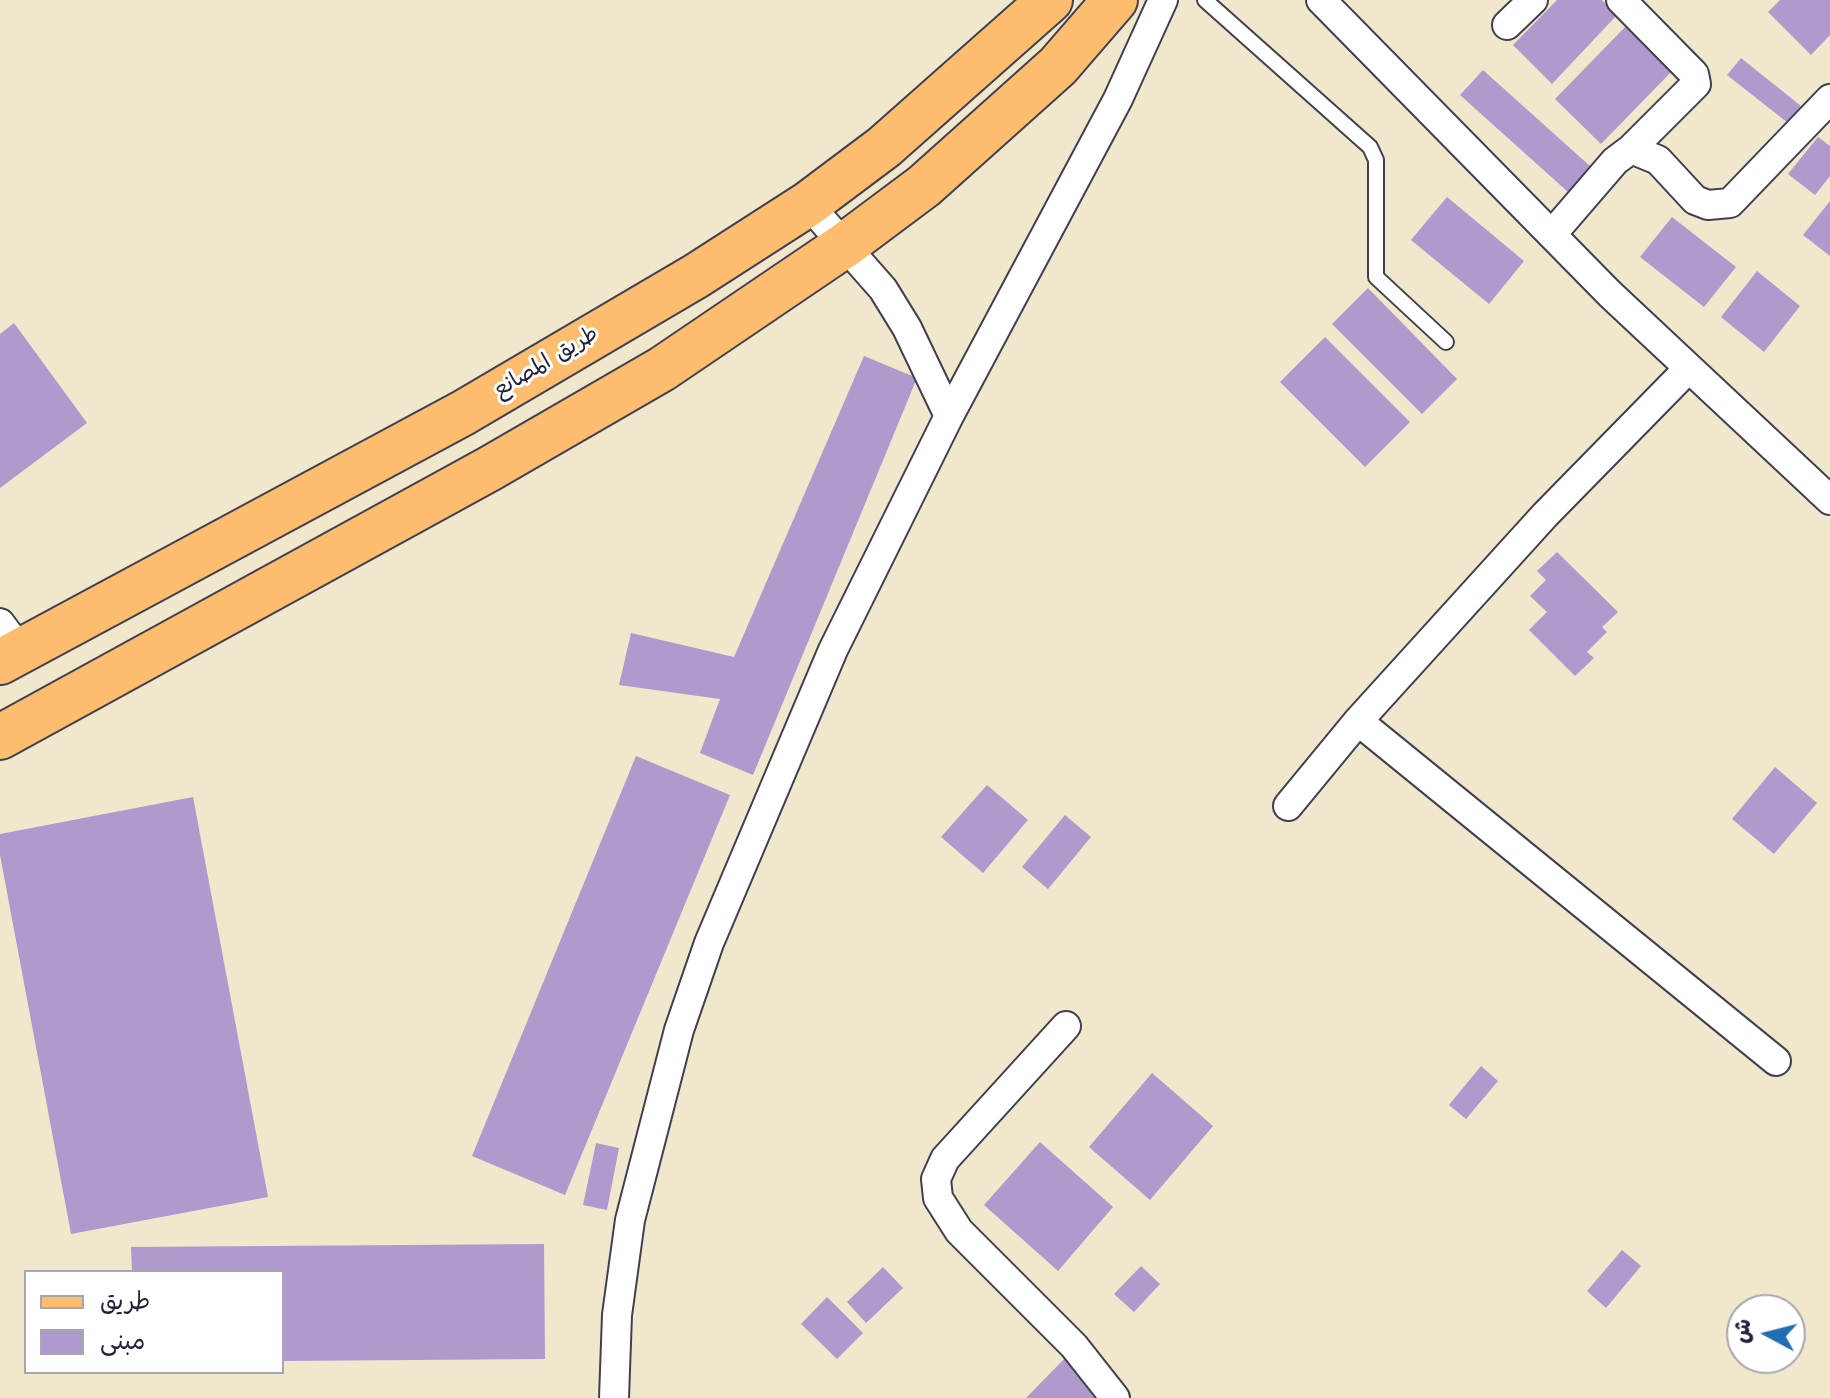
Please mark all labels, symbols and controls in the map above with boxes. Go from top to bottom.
street label: طريق المصانع [490,322,604,406]
legend [24,1270,284,1374]
text: طريق [100,1283,150,1322]
north arrow [1726,1294,1806,1374]
text: ش [1725,1317,1763,1345]
text: مبنى [100,1323,145,1362]

